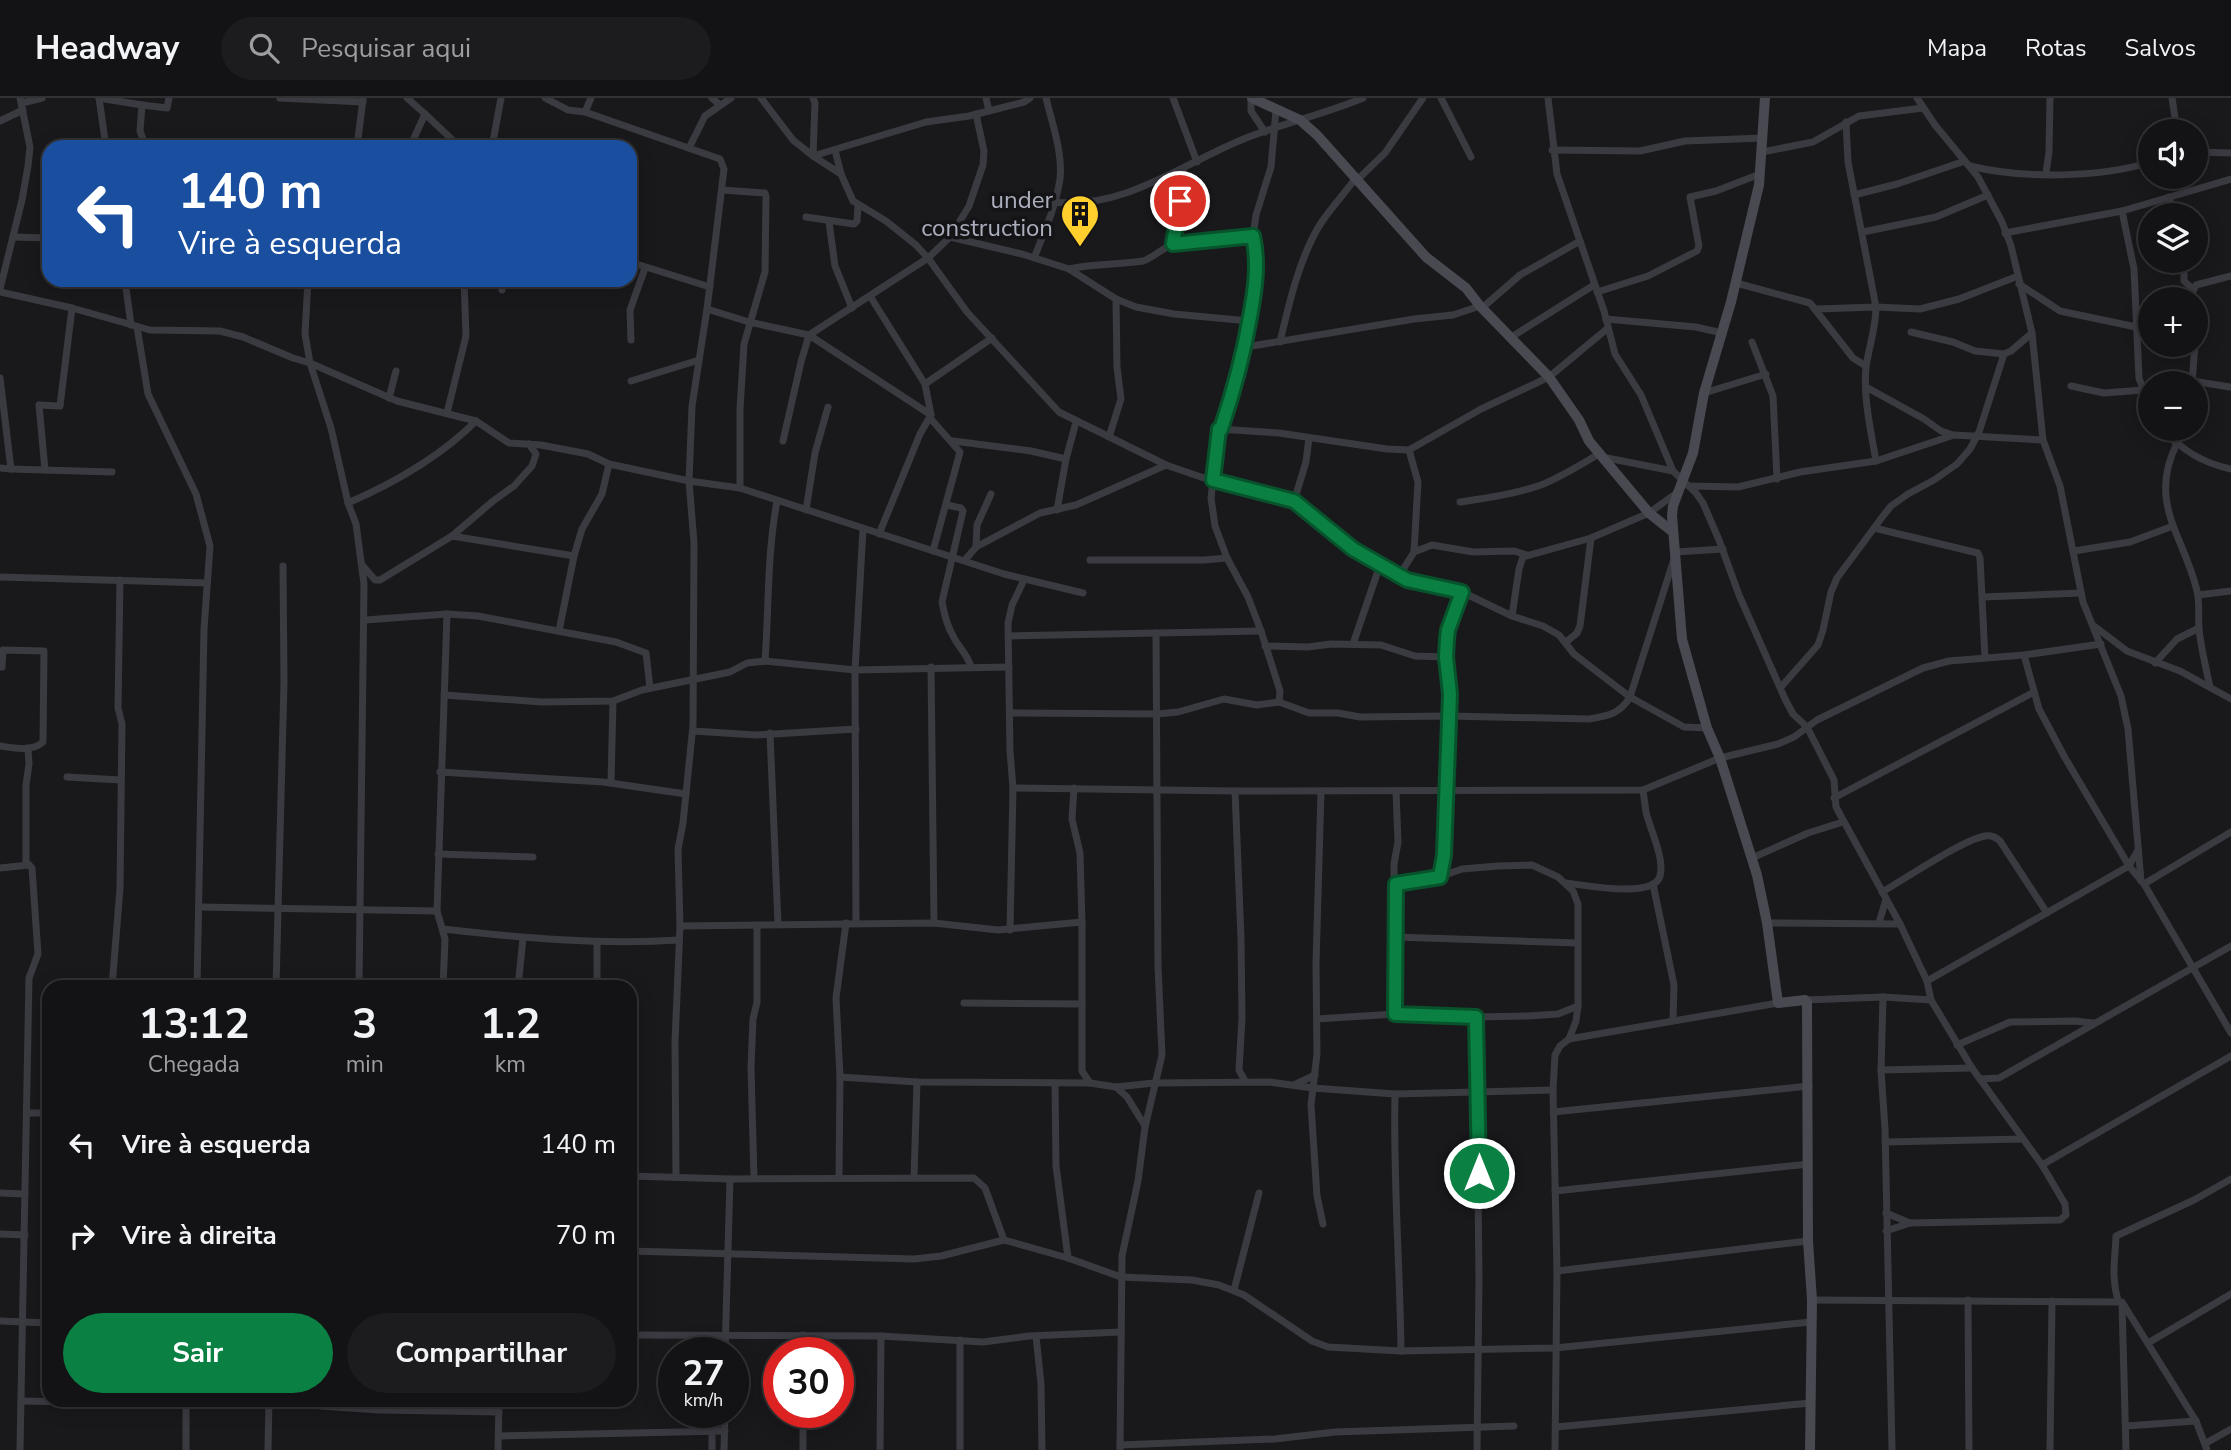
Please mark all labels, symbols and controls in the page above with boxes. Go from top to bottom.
search box [221,17,711,80]
text: Headway [35,26,179,71]
icon: search [245,29,283,67]
text: Pesquisar aqui [301,31,471,66]
text: Mapa [1927,32,1987,64]
text: Rotas [2025,32,2087,64]
text: Salvos [2125,32,2196,64]
map controls [2138,119,2208,441]
button: sound [2138,119,2208,189]
text: 140 m [178,158,322,225]
icon: left [63,168,154,259]
pin [1150,171,1210,231]
icon: arrive [1161,182,1199,220]
place label: under construction [921,184,1053,244]
building icon: under construction [1059,193,1101,248]
button: layers [2138,203,2208,273]
text: Vire à esquerda [178,222,402,265]
button: + [2138,287,2208,357]
button: − [2138,371,2208,441]
text: 13:12 [138,996,249,1053]
text: 3 [352,996,377,1053]
text: 1.2 [480,996,541,1053]
text: Chegada [148,1049,240,1080]
text: min [346,1049,384,1080]
text: km [495,1049,526,1080]
icon: left [63,1126,101,1164]
text: Vire à esquerda [122,1127,311,1162]
text: 140 m [540,1127,616,1162]
position arrow [1442,1136,1516,1210]
icon: right [63,1217,101,1255]
text: Vire à direita [122,1218,277,1253]
text: 70 m [556,1218,616,1253]
button: Sair [63,1313,333,1393]
button: Compartilhar [347,1313,616,1393]
speed limit sign: 30 [763,1337,854,1428]
text: 27 [682,1350,725,1397]
text: km/h [684,1388,723,1412]

